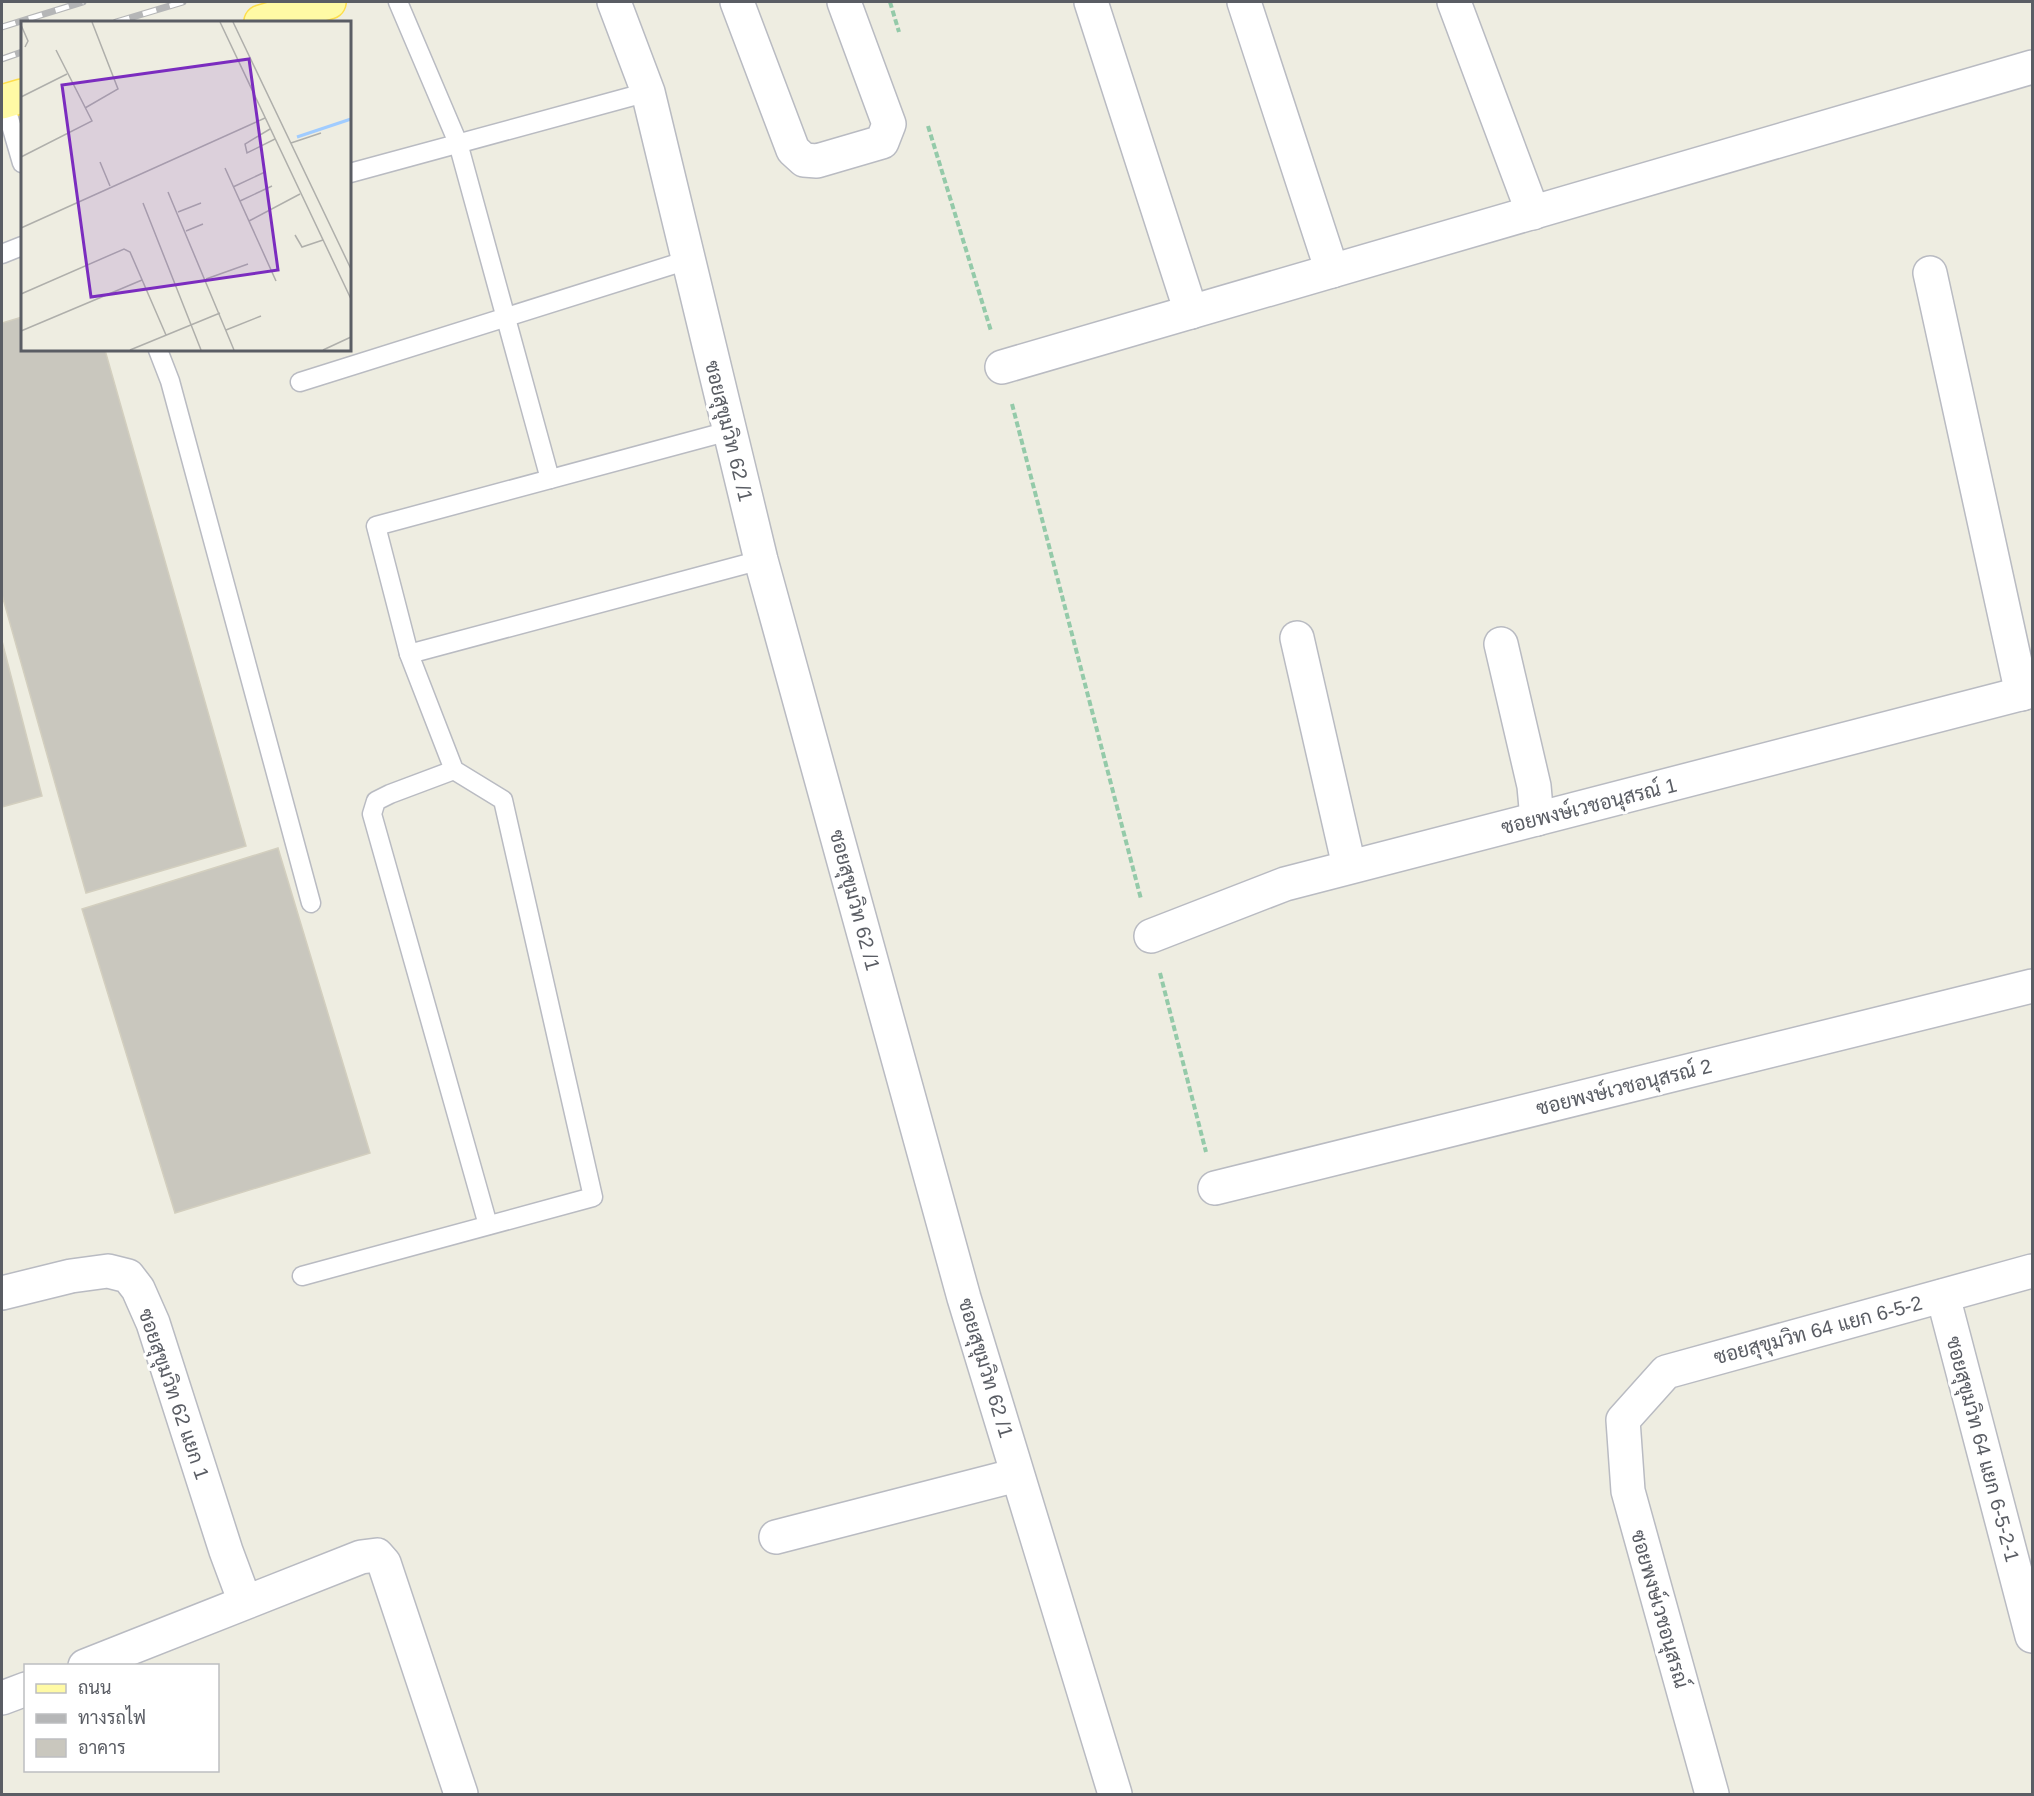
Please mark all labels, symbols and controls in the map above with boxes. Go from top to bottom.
inset map [21,21,351,351]
street label: ซอยสุขุมวิท 62 /1 [698,358,758,505]
street label: ซอยพงษ์เวชอนุสรณ์ 1 [1498,771,1680,841]
street label: ซอยสุขุมวิท 62 /1 [823,827,885,974]
street label: ซอยพงษ์เวชอนุสรณ์ 2 [1533,1052,1715,1122]
street label: ซอยสุขุมวิท 64 แยก 6-5-2 [1711,1291,1925,1371]
street label: ซอยสุขุมวิท 62 /1 [951,1295,1019,1441]
street label: ซอยสุขุมวิท 62 แยก 1 [132,1305,215,1483]
street label: ซอยสุขุมวิท 64 แยก 6-5-2-1 [1939,1334,2025,1565]
street label: ซอยพงษ์เวชอนุสรณ์ [1624,1527,1696,1691]
legend [24,1664,219,1772]
text: ถนน [78,1678,111,1698]
text: ทางรถไฟ [78,1705,146,1728]
text: อาคาร [78,1738,126,1758]

